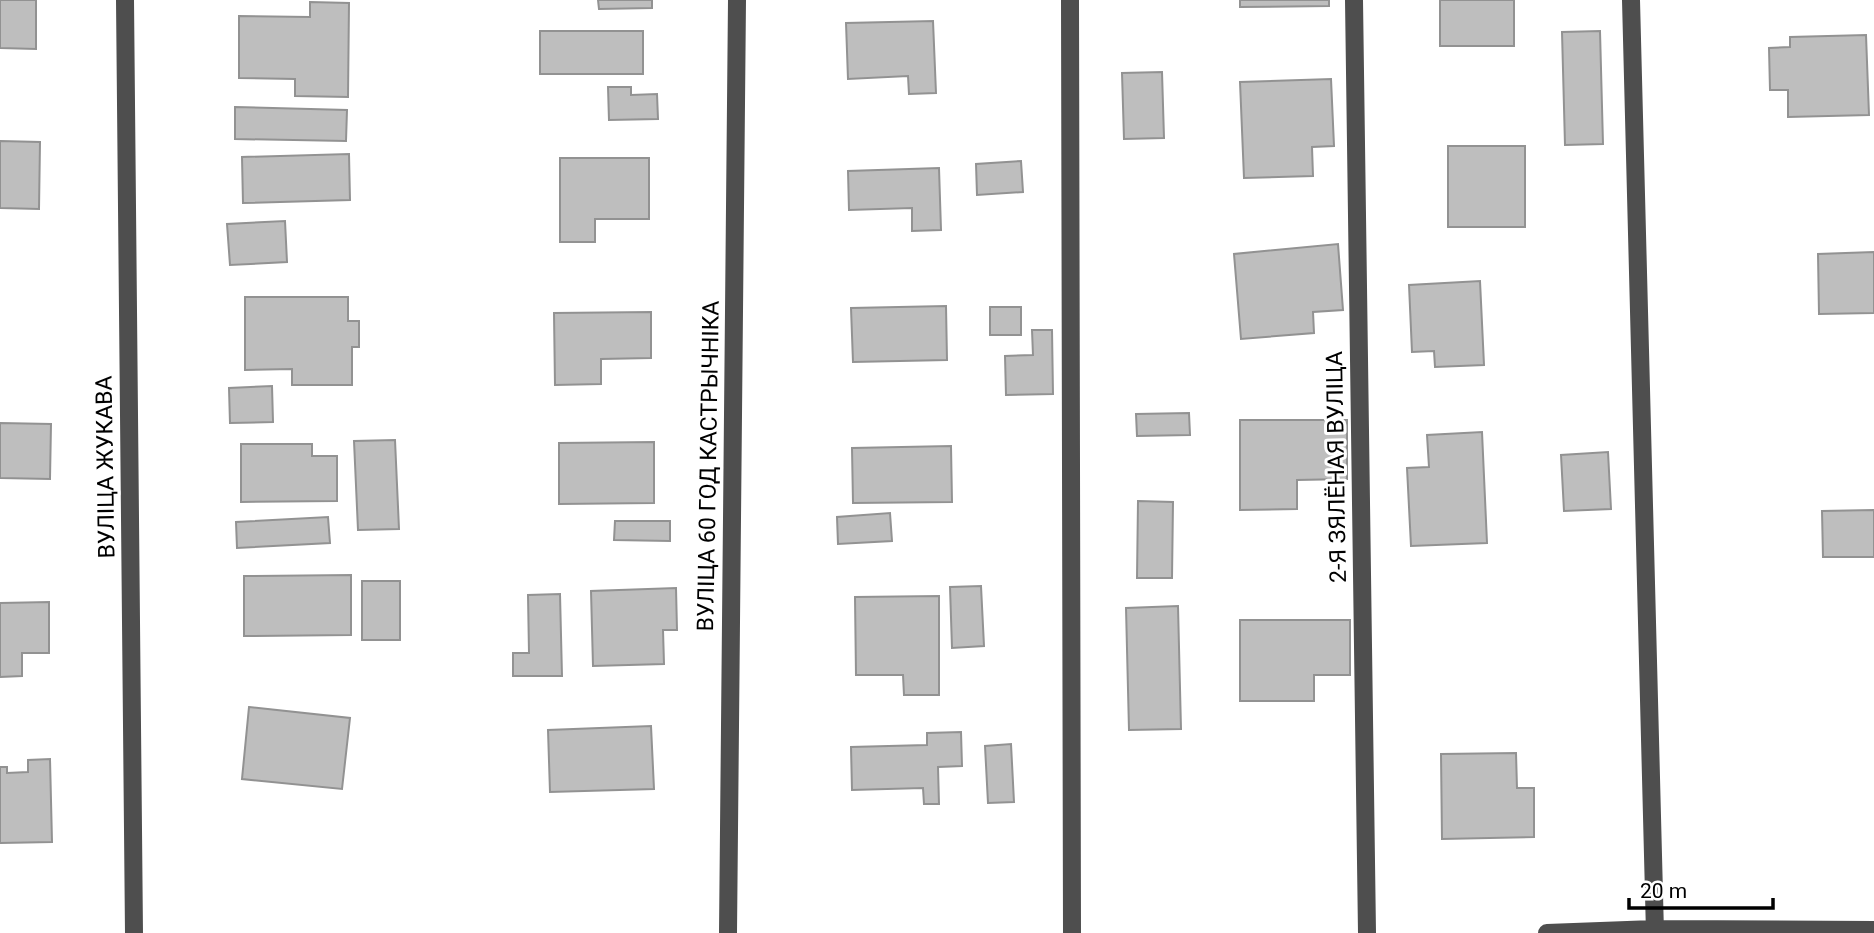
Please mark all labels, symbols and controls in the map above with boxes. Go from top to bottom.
street label: ВУЛІЦА 60 ГОД КАСТРЫЧНІКА [692,300,725,632]
street label: 2-Я ЗЯЛЁНАЯ ВУЛІЦА [1321,351,1352,583]
street label: ВУЛІЦА ЖУКАВА [90,375,121,559]
scale bar [1629,866,1772,910]
text: 20 m [1640,879,1687,903]

